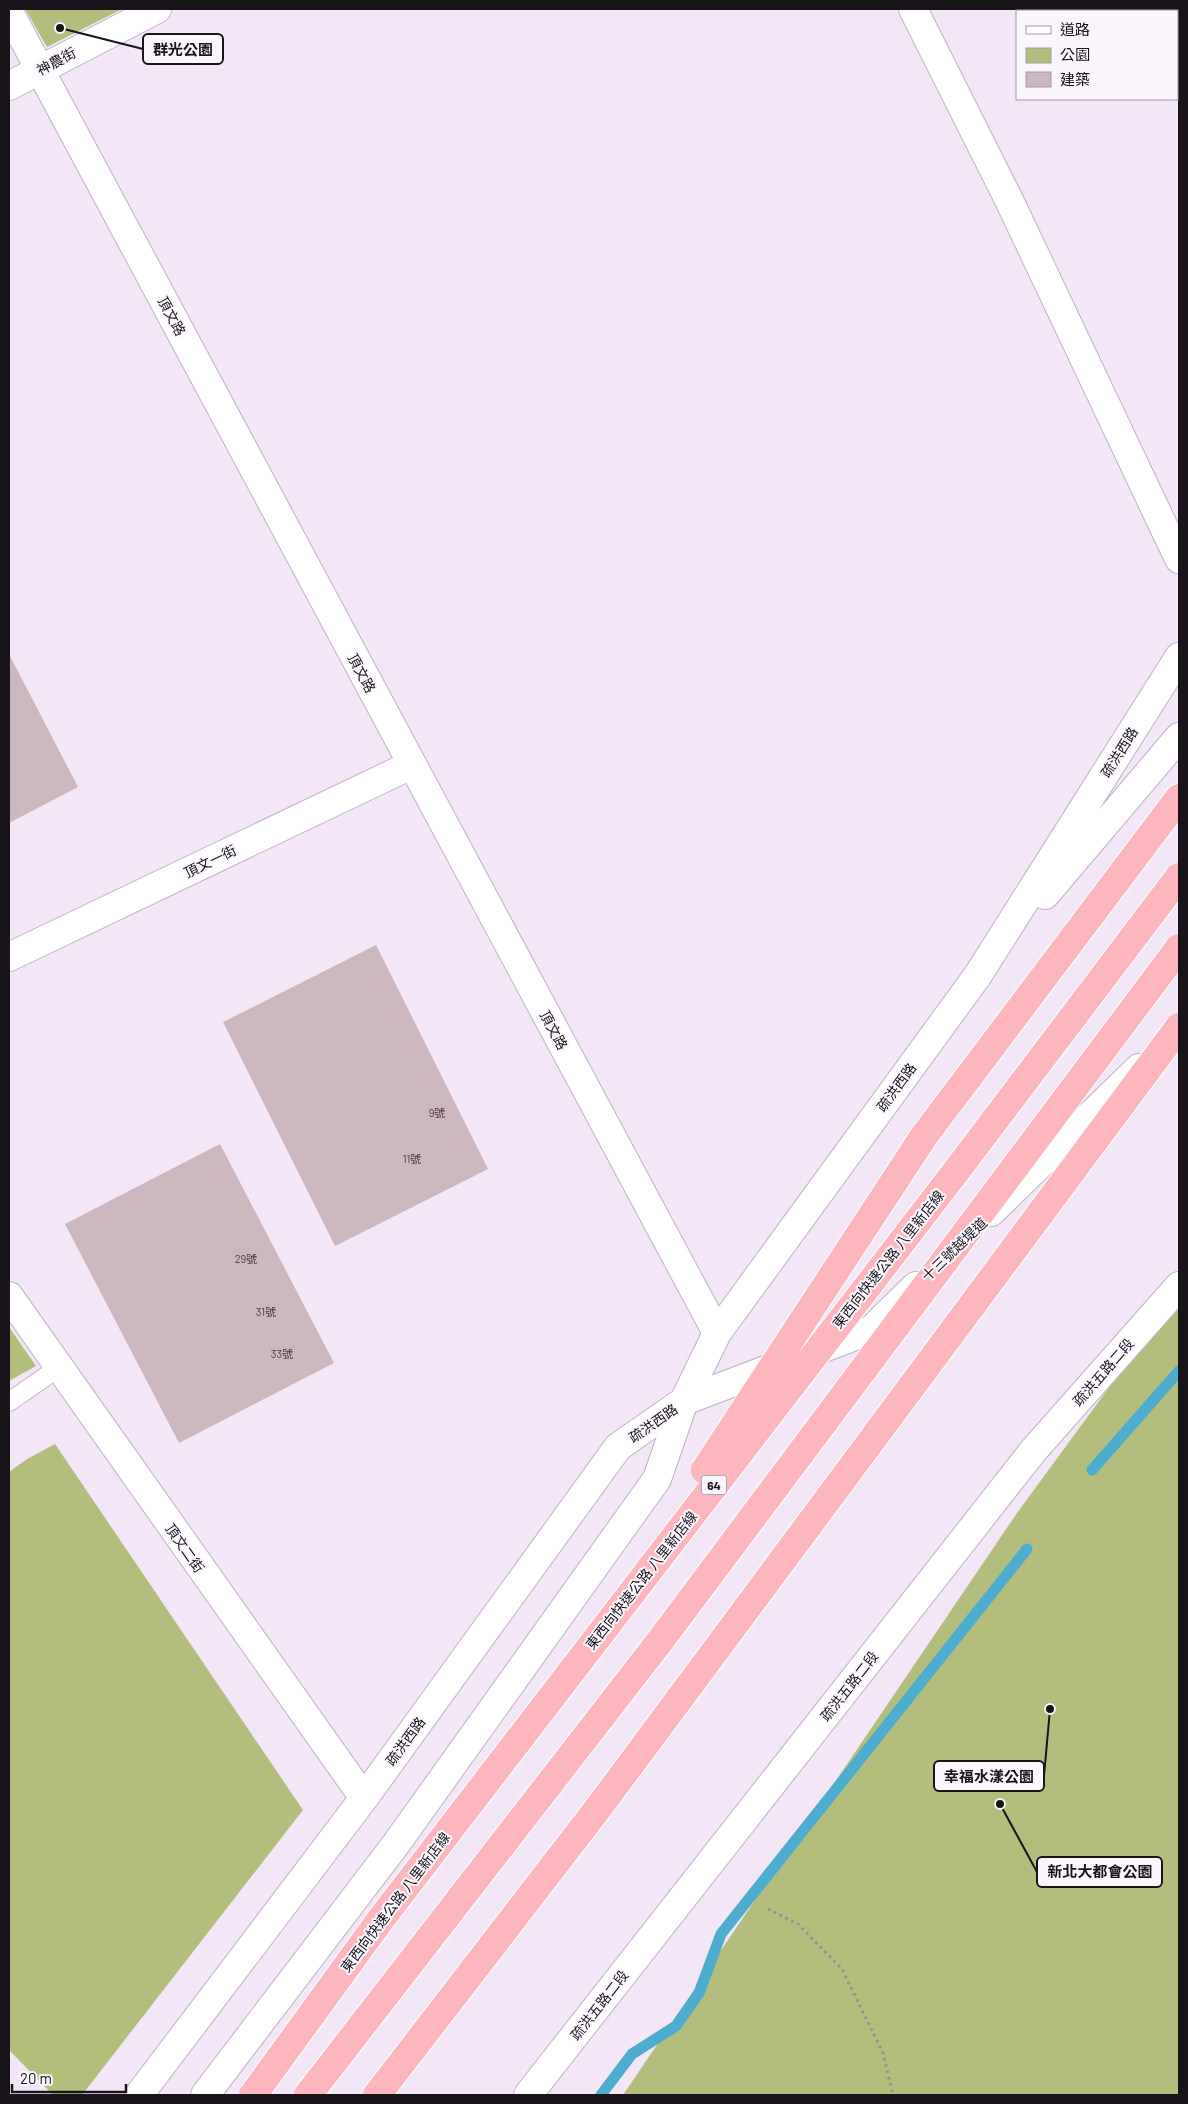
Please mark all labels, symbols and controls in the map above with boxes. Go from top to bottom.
legend [1016,10,1178,100]
text: 道路 [1060,20,1090,38]
callout: 群光公園 [143,34,223,64]
text: 群光公園 [153,40,213,58]
street label: 神農街 [33,44,79,78]
text: 公園 [1060,45,1090,63]
text: 建築 [1060,70,1090,88]
street label: 頂文路 [155,293,189,339]
street label: 頂文路 [345,650,379,696]
street label: 疏洪西路 [1097,724,1141,780]
street label: 頂文一街 [181,841,239,881]
street label: 頂文路 [537,1007,571,1053]
street label: 疏洪西路 [873,1059,919,1115]
house number: 9號 [429,1106,445,1119]
house number: 11號 [403,1152,421,1165]
street label: 東西向快速公路 八里新店線 [829,1186,947,1332]
street label: 十三號越堤道 [918,1214,990,1284]
house number: 29號 [235,1252,257,1265]
house number: 31號 [256,1305,276,1318]
street label: 疏洪五路二段 [1069,1335,1137,1409]
house number: 33號 [271,1347,293,1360]
street label: 疏洪西路 [625,1400,681,1446]
road number: 64 [702,1476,726,1494]
street label: 東西向快速公路 八里新店線 [582,1507,700,1653]
street label: 頂文二街 [162,1520,208,1576]
street label: 疏洪五路二段 [816,1648,882,1724]
street label: 疏洪西路 [382,1713,428,1769]
callout: 幸福水漾公園 [934,1761,1044,1791]
text: 幸福水漾公園 [944,1767,1034,1785]
street label: 東西向快速公路 八里新店線 [337,1829,453,1975]
callout: 新北大都會公園 [1037,1857,1162,1887]
text: 新北大都會公園 [1047,1862,1153,1880]
street label: 疏洪五路二段 [566,1967,632,2043]
scale bar [12,2062,126,2094]
text: 20 m [20,2069,52,2087]

